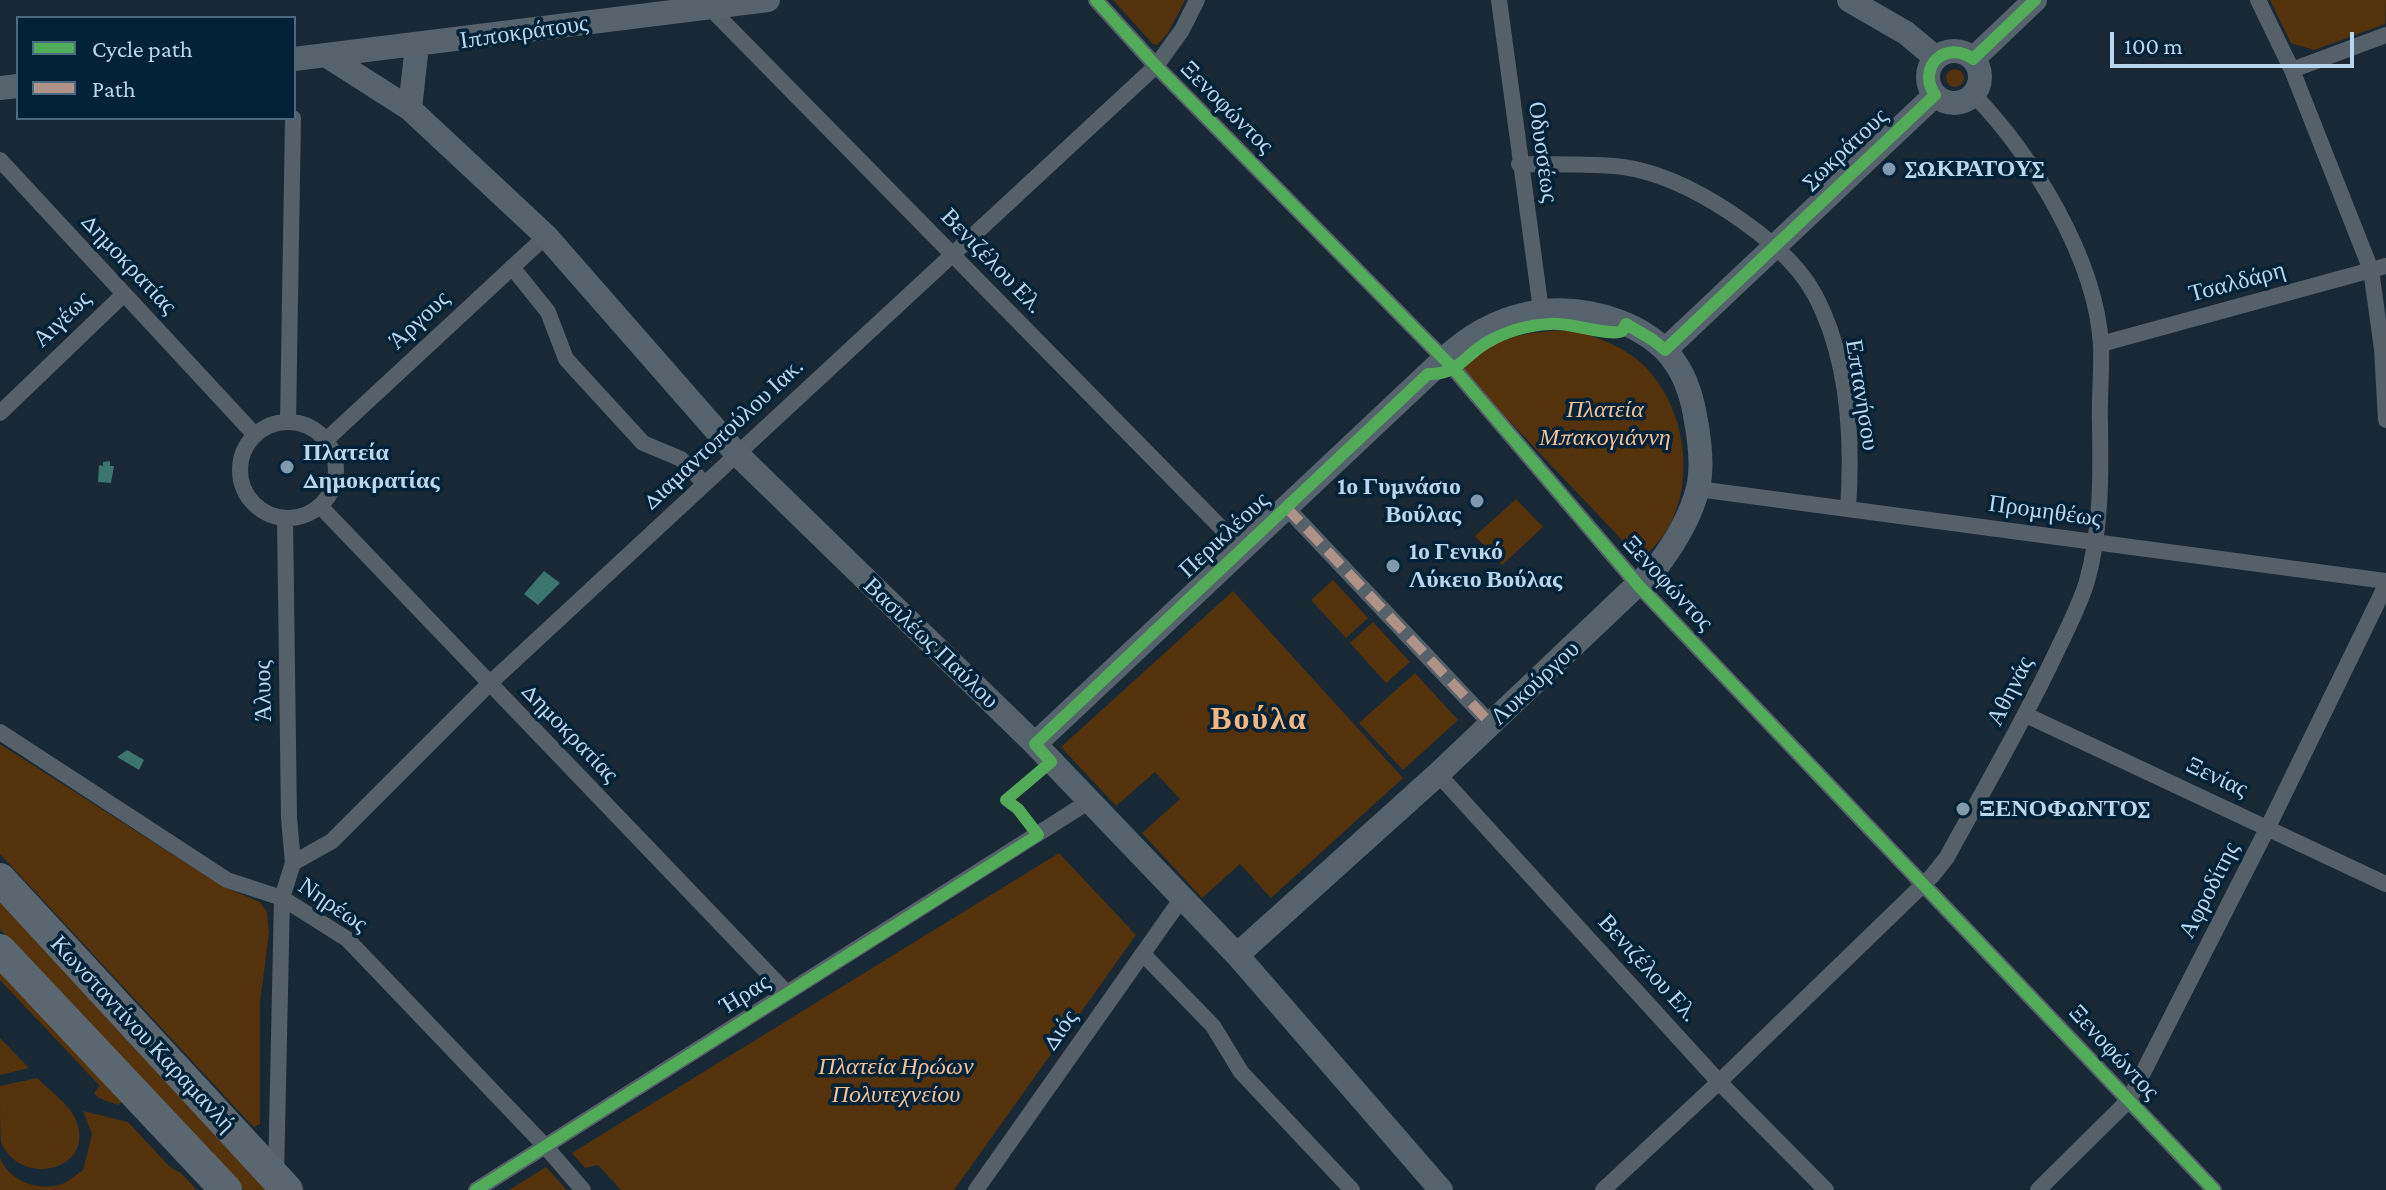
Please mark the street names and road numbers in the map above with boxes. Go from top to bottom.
street label: Ιπποκράτους [458,9,590,55]
street label: Ξενοφώντος [1174,54,1280,160]
street label: Οδυσσέως [1522,100,1564,204]
street label: Σωκράτους [1796,102,1894,196]
street label: Βενιζέλου Ελ. [935,202,1049,320]
street label: Δημοκρατίας [75,208,183,320]
street label: Τσαλδάρη [2186,255,2288,309]
street label: Αιγέως [27,284,97,354]
street label: Άργους [382,284,456,356]
street label: Επτανήσου [1839,337,1885,453]
street label: Διαμαντοπούλου Ιακ. [637,352,809,516]
street label: Περικλέους [1173,486,1275,584]
street label: Προμηθέως [1987,489,2103,533]
street label: Ξενοφώντος [1617,529,1719,637]
street label: Βασιλέως Παύλου [857,571,1005,715]
street label: Λυκούργου [1485,635,1585,731]
street label: Αθηνάς [1980,651,2040,731]
street label: Άλυος [248,660,278,722]
street label: Δημοκρατίας [515,677,625,789]
street label: Ξενίας [2182,750,2252,804]
street label: Αφροδίτης [2172,837,2246,943]
street label: Νηρέως [293,871,373,939]
street label: Βενιζέλου Ελ. [1592,908,1704,1028]
street label: Κωνσταντίνου Καραμανλή [44,930,242,1138]
street label: Ήρας [715,968,775,1020]
street label: Ξενοφώντος [2063,998,2165,1106]
street label: Διός [1036,1004,1084,1056]

